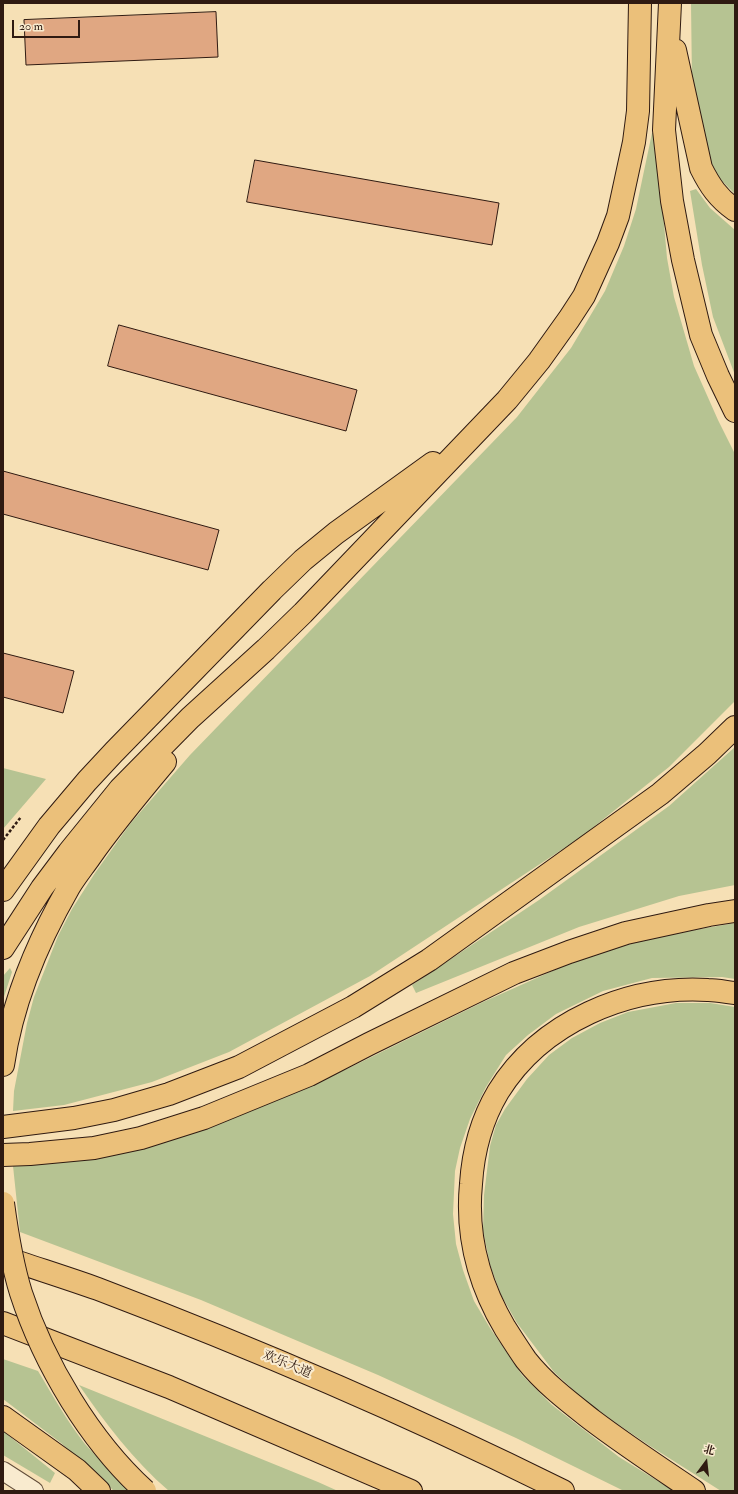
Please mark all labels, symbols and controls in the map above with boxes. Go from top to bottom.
scale bar [14,12,82,38]
text: 20 m [19,19,43,34]
street label: 欢乐大道 [260,1348,314,1382]
north arrow [686,1442,726,1482]
text: 北 [702,1442,716,1458]

